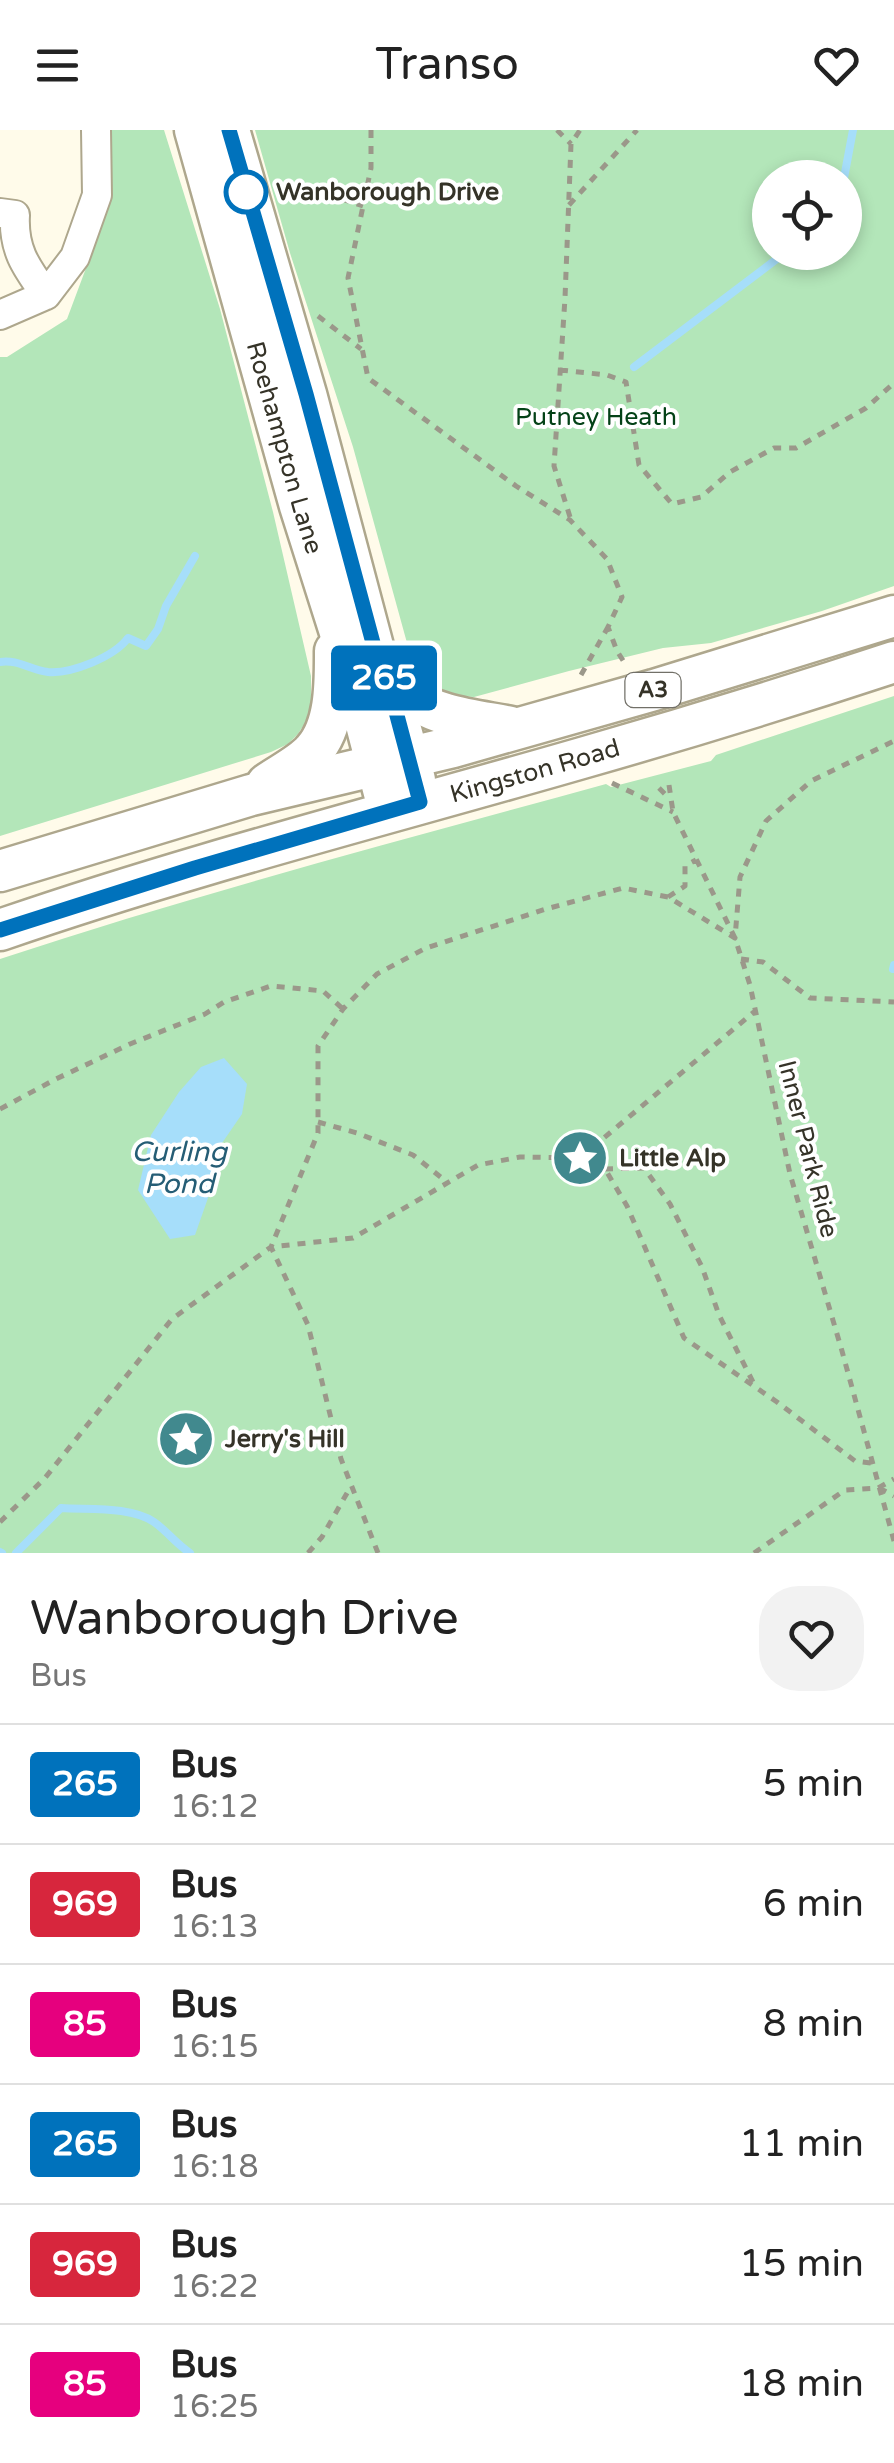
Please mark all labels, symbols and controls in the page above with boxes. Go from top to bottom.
icon: menu [30,38,85,93]
text: Transo [375,38,519,92]
icon: heart [809,38,864,93]
map controls [752,160,862,270]
button: locate [752,160,862,270]
marker: Wanborough Drive [225,171,267,213]
place label: Wanborough Drive [276,177,499,207]
street label: Roehampton Lane [240,338,329,558]
park label: Putney Heath [515,402,677,432]
line badge: 265 [326,646,442,710]
text: 265 [351,657,417,699]
road number: A3 [626,673,680,707]
street label: Kingston Road [447,733,623,810]
street label: Inner Park Ride [772,1057,844,1241]
place icon: Little Alp [550,1128,610,1188]
water label: Curling Pond [131,1135,228,1201]
place label: Little Alp [619,1143,726,1173]
place icon: Jerry's Hill [156,1409,216,1469]
place label: Jerry's Hill [224,1424,345,1454]
button: heart [759,1586,864,1691]
text: Wanborough Drive [30,1590,459,1648]
text: Bus [30,1657,87,1695]
text: Bus [170,1742,237,1788]
text: 5 min [763,1761,864,1807]
text: 265 [52,1763,118,1805]
text: 16:12 [170,1788,259,1826]
text: Bus [170,1862,237,1908]
text: 6 min [763,1881,864,1927]
text: 969 [52,1883,118,1925]
text: 16:13 [170,1908,259,1946]
text: Bus [170,1982,237,2028]
text: 8 min [763,2001,864,2047]
text: 85 [63,2003,107,2045]
text: 16:15 [170,2028,259,2066]
text: Bus [170,2102,237,2148]
text: 11 min [739,2121,864,2167]
text: 265 [52,2123,118,2165]
text: 16:18 [170,2148,259,2186]
text: Bus [170,2222,237,2268]
text: 15 min [739,2241,864,2287]
text: 969 [52,2243,118,2285]
text: 16:22 [170,2268,259,2306]
text: Bus [170,2342,237,2388]
text: 18 min [739,2361,864,2407]
text: 85 [63,2363,107,2405]
text: 16:25 [170,2388,259,2426]

